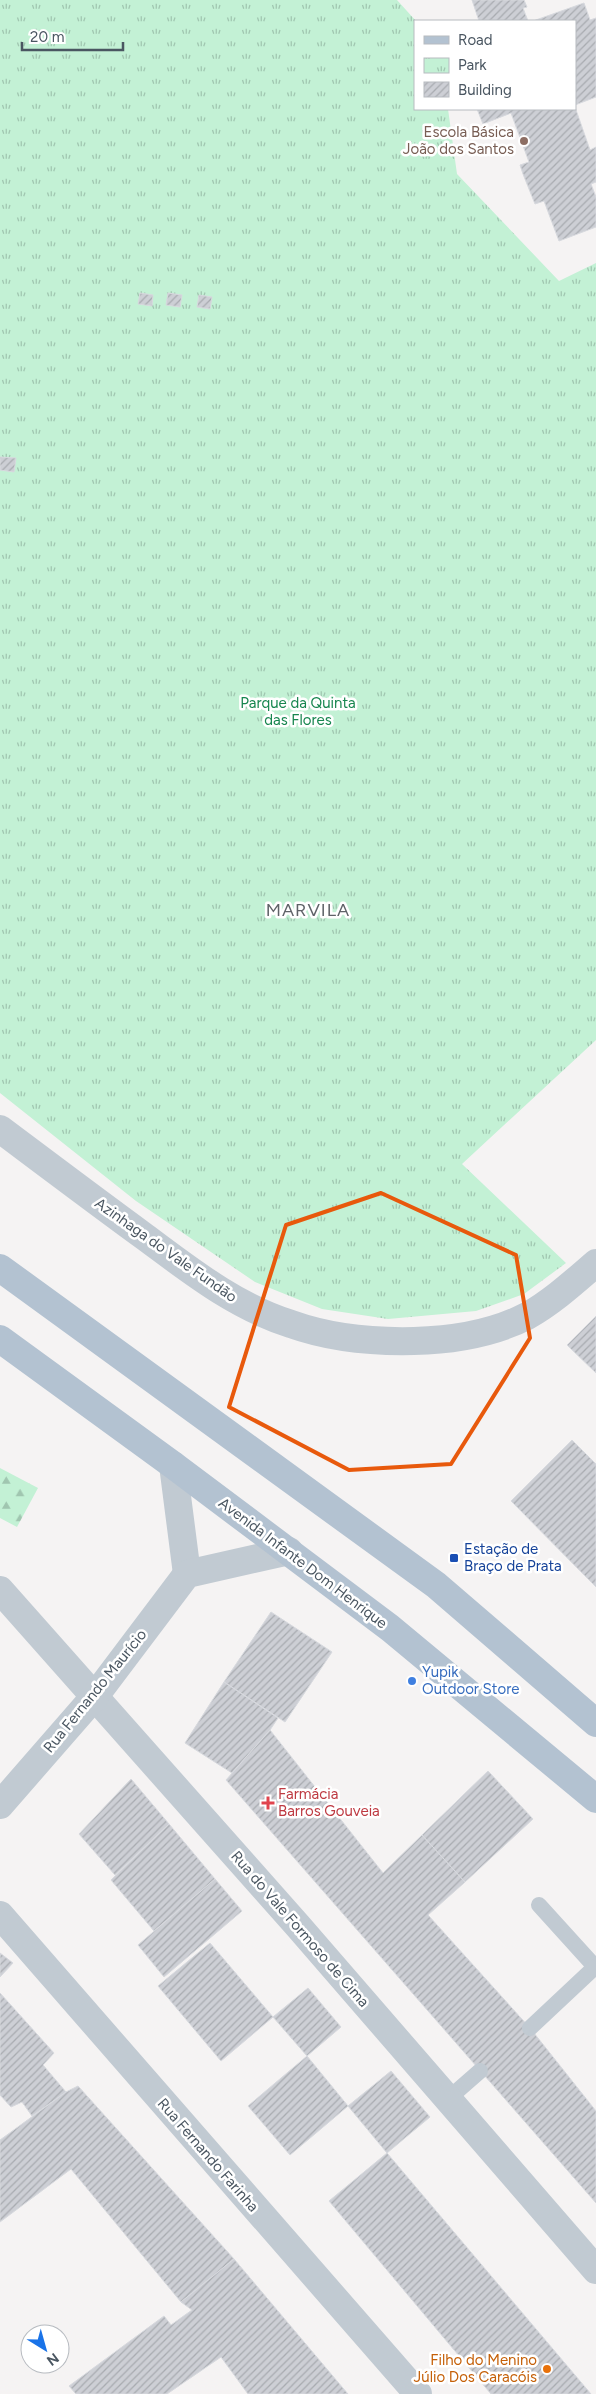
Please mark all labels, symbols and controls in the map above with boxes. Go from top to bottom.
scale bar [22,20,124,52]
legend [414,20,576,110]
text: 20 m [30,28,64,46]
text: Road [458,31,493,49]
text: Park [458,56,487,74]
text: Building [458,81,512,99]
place label: Escola Básica João dos Santos [403,123,514,158]
marker: Escola Básica João dos Santos [518,135,530,147]
park label: Parque da Quinta das Flores [240,694,356,729]
district label: MARVILA [266,899,350,921]
street label: Azinhaga do Vale Fundão [92,1194,241,1306]
street label: Avenida Infante Dom Henrique [215,1494,391,1632]
place label: Estação de Braço de Prata [464,1540,562,1575]
marker: Estação de Braço de Prata [448,1552,460,1564]
street label: Rua Fernando Maurício [40,1625,151,1756]
place label: Yupik Outdoor Store [422,1663,519,1698]
marker: Yupik Outdoor Store [406,1675,418,1687]
place label: Farmácia Barros Gouveia [278,1785,380,1820]
marker: Farmácia Barros Gouveia [262,1797,274,1809]
street label: Rua do Vale Formoso de Cima [227,1847,373,2011]
street label: Rua Fernando Farinha [154,2095,262,2215]
north arrow [20,2324,70,2374]
text: N [43,2349,62,2369]
place label: Filho do Menino Júlio Dos Caracóis [414,2351,537,2386]
marker: Filho do Menino Júlio Dos Caracóis [541,2363,553,2375]

